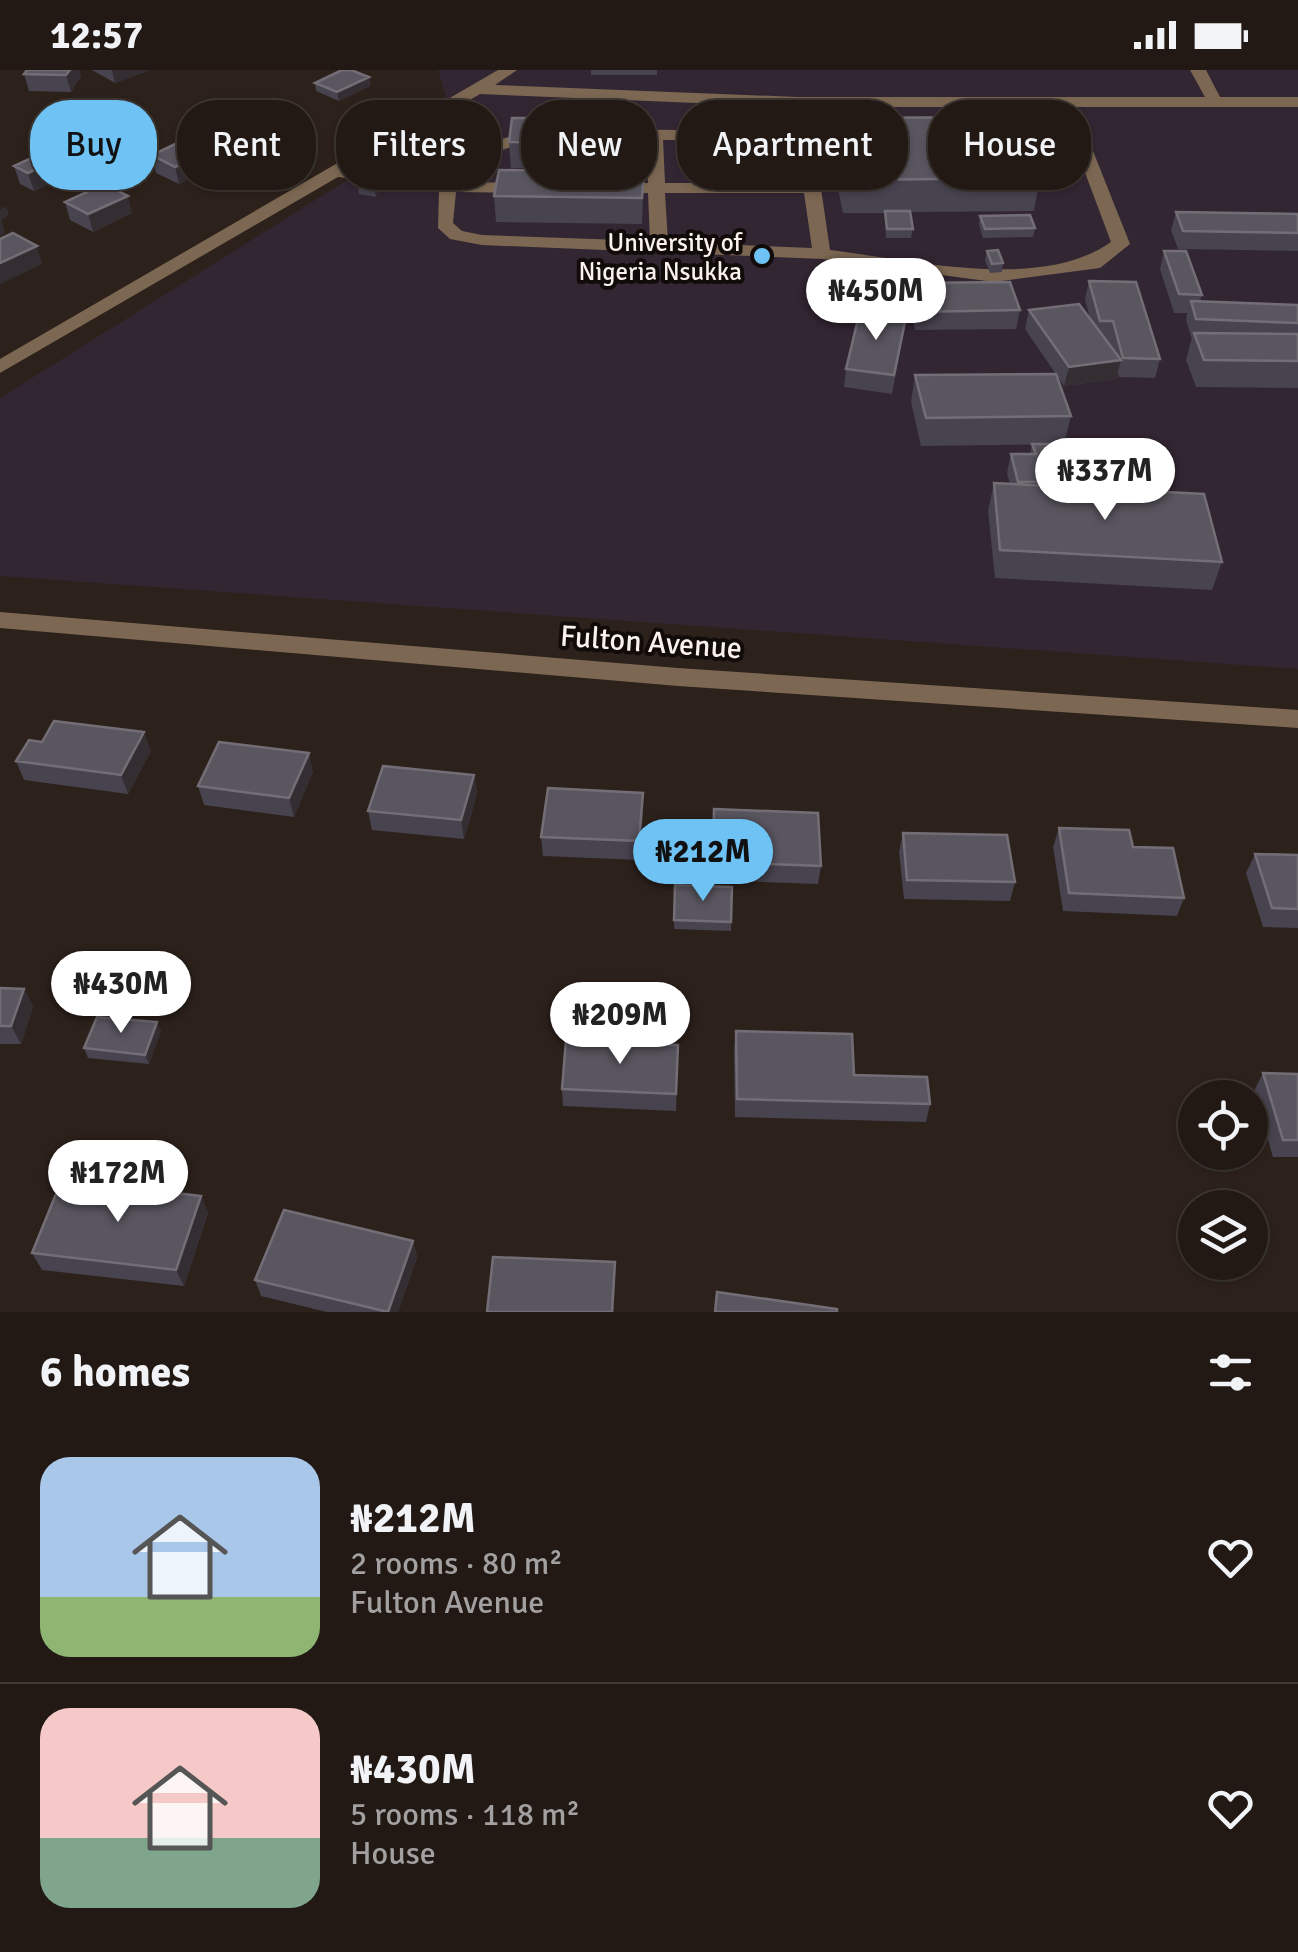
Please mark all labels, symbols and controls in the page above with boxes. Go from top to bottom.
text: 12:57 [50,12,143,59]
chip: Buy [30,100,157,190]
chip: Rent [177,100,316,190]
chip: Filters [336,100,501,190]
chip: New [521,100,657,190]
chip: Apartment [677,100,908,190]
chip: House [928,100,1091,190]
place label: University of Nigeria Nsukka [579,227,744,287]
marker: University of Nigeria Nsukka [751,245,773,267]
pin: ₦450M [806,258,946,343]
text: ₦450M [828,271,924,310]
pin: ₦337M [1035,438,1175,523]
text: ₦337M [1057,451,1153,490]
street label: Fulton Avenue [559,618,743,667]
pin: ₦212M [633,819,773,904]
text: ₦212M [655,832,751,871]
pin: ₦430M [51,951,191,1036]
text: ₦430M [73,964,169,1003]
pin: ₦209M [550,982,690,1067]
text: ₦209M [572,995,668,1034]
map controls [1178,1080,1268,1280]
button: locate [1178,1080,1268,1170]
pin: ₦172M [48,1140,188,1225]
text: ₦172M [70,1153,166,1192]
button: layers [1178,1190,1268,1280]
icon: filters [1203,1345,1258,1400]
text: 6 homes [40,1347,190,1398]
text: ₦212M [350,1493,476,1544]
icon: home [120,1497,240,1617]
icon: heart [1203,1530,1258,1585]
text: 2 rooms · 80 m² [350,1544,563,1583]
text: Fulton Avenue [350,1583,544,1622]
text: ₦430M [350,1744,476,1795]
icon: home [120,1748,240,1868]
icon: heart [1203,1781,1258,1836]
text: 5 rooms · 118 m² [350,1795,580,1834]
text: House [350,1834,436,1873]

